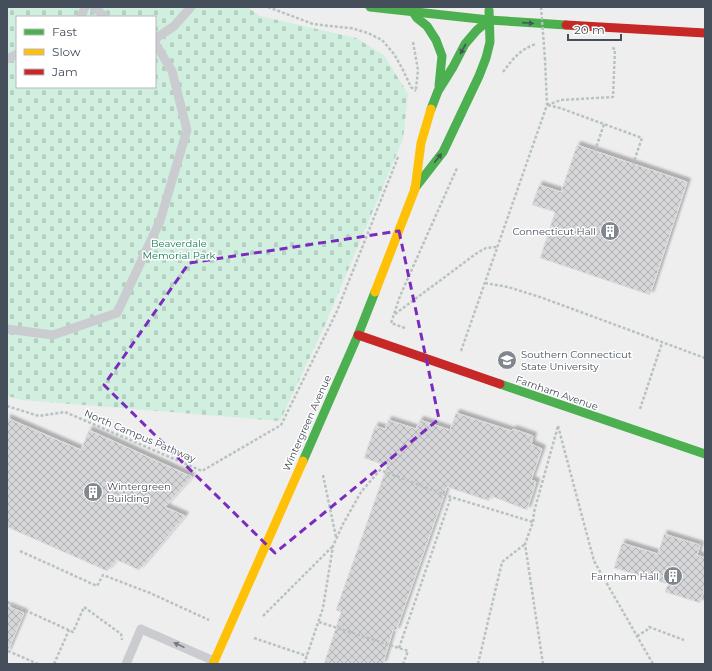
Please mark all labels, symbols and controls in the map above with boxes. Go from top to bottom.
legend [16,16,156,88]
scale bar [568,16,621,42]
one-way arrow [521,19,534,26]
text: 20 m [574,22,605,37]
text: Fast [52,24,77,39]
one-way arrow [459,43,466,55]
text: Slow [52,44,81,59]
text: Jam [51,64,78,79]
one-way arrow [434,152,443,163]
building icon: Connecticut Hall [599,220,621,242]
place label: Connecticut Hall [512,225,596,238]
park label: Beaverdale Memorial Park [142,237,216,262]
place label: Southern Connecticut State University [521,348,632,373]
school or university icon: Southern Connecticut State University [496,349,518,371]
street label: Wintergreen Avenue [280,373,334,473]
street label: Farnham Avenue [514,373,600,413]
street label: North Campus Pathway [82,407,198,466]
place label: Wintergreen Building [107,480,171,505]
building icon: Wintergreen Building [82,481,104,503]
building icon: Farnham Hall [662,565,684,587]
place label: Farnham Hall [591,570,659,583]
one-way arrow [173,642,184,648]

